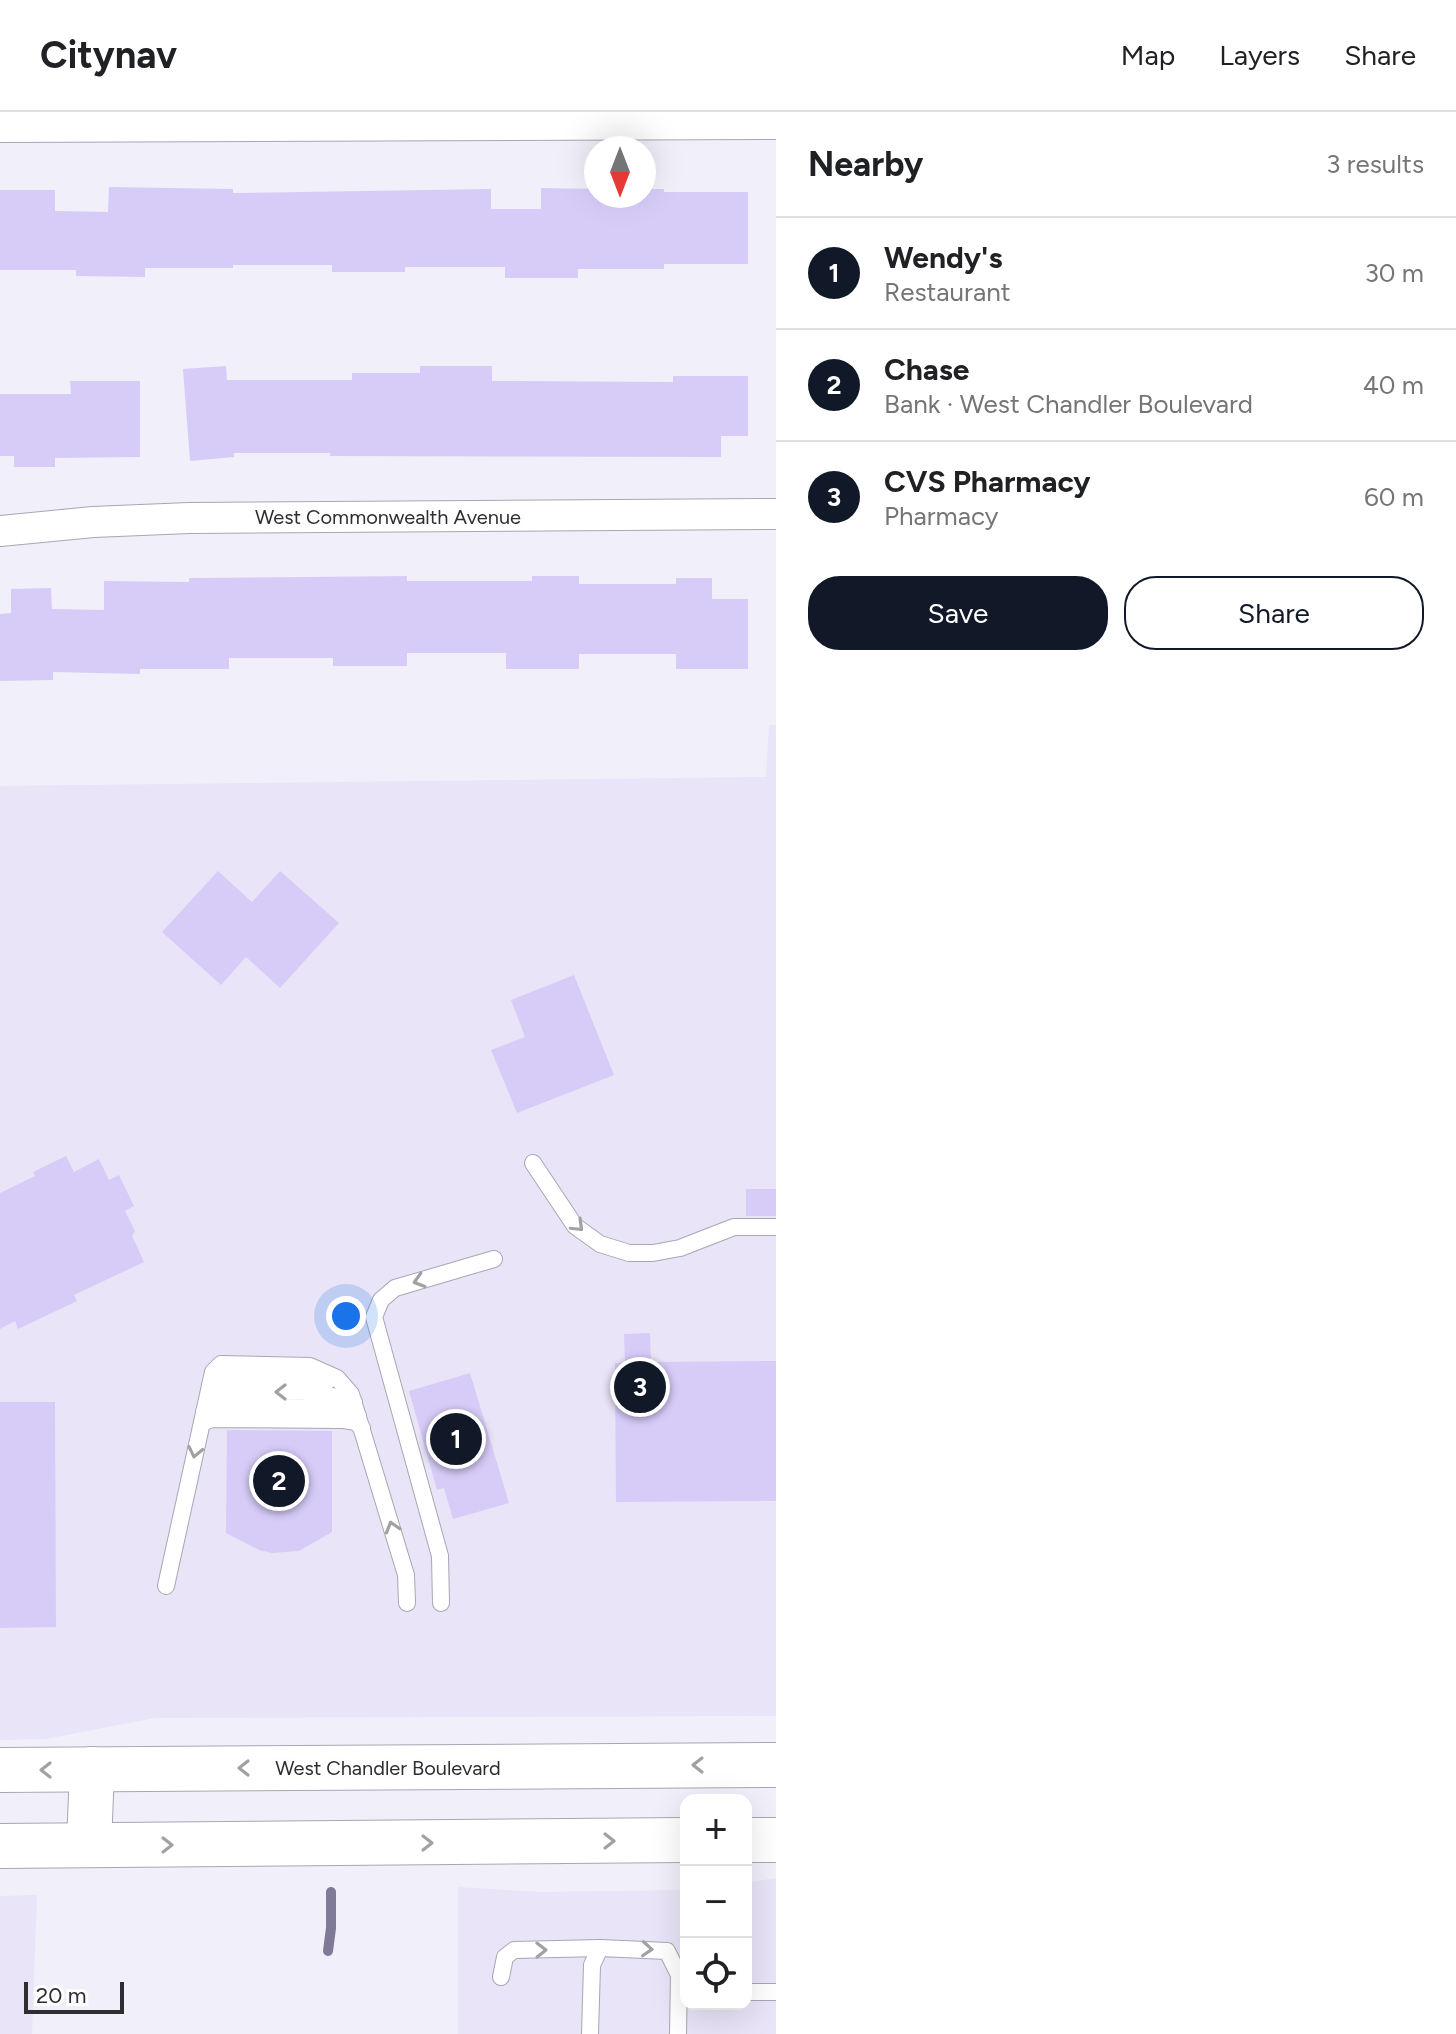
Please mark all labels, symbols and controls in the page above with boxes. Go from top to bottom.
text: Citynav [40,32,177,78]
text: Map [1121,38,1175,72]
text: Layers [1219,38,1300,72]
text: Share [1344,38,1416,72]
north arrow [584,136,656,208]
text: Nearby [808,144,923,185]
text: 3 results [1326,148,1424,180]
text: Wendy's [884,239,1002,276]
text: 1 [829,257,839,289]
text: 30 m [1365,257,1424,289]
text: Restaurant [884,276,1011,308]
text: Chase [884,351,969,388]
text: 2 [826,369,842,401]
text: 40 m [1363,369,1424,401]
text: Bank · West Chandler Boulevard [884,388,1253,420]
text: CVS Pharmacy [884,463,1090,500]
text: 3 [827,481,841,513]
text: 60 m [1364,481,1424,513]
text: Pharmacy [884,500,998,532]
street label: West Commonwealth Avenue [255,505,521,529]
button: Save [808,576,1108,650]
button: Share [1124,576,1424,650]
one-way arrow [569,1217,583,1231]
one-way arrow [412,1272,426,1288]
your location [326,1296,366,1336]
pin: 3 [614,1357,666,1417]
one-way arrow [274,1383,287,1401]
pin: 1 [430,1409,482,1469]
one-way arrow [188,1445,205,1458]
pin: 2 [253,1451,305,1511]
one-way arrow [385,1521,401,1535]
street label: West Chandler Boulevard [275,1756,501,1780]
one-way arrow [691,1756,704,1774]
one-way arrow [237,1760,250,1777]
one-way arrow [39,1761,52,1779]
map controls [680,1794,752,2010]
button: + [680,1794,752,1866]
one-way arrow [603,1832,616,1850]
one-way arrow [421,1834,434,1851]
one-way arrow [161,1836,174,1854]
button: − [680,1866,752,1938]
button: locate [680,1938,752,2010]
one-way arrow [641,1940,654,1957]
one-way arrow [535,1941,548,1958]
scale bar [24,1978,124,2014]
text: 20 m [36,1982,87,2009]

